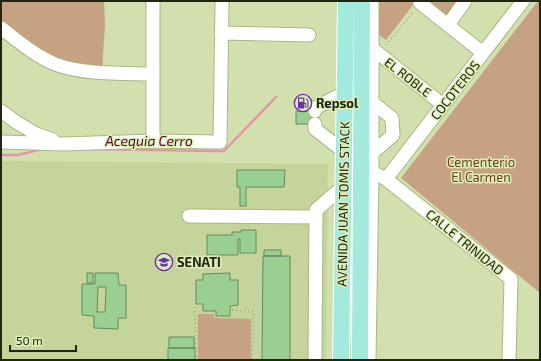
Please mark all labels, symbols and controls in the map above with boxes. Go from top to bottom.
street label: EL ROBLE [381,54,435,100]
street label: COCOTEROS [427,57,483,123]
fuel station icon: Repsol [293,93,313,113]
place label: Repsol [316,95,359,111]
street label: AVENIDA JUAN TOMIS STACK [334,121,352,287]
water label: Acequia Cerro [104,132,193,149]
park label: Cementerio El Carmen [447,154,515,185]
street label: CALLE TRINIDAD [423,206,507,278]
school or university icon: SENATI [154,252,174,272]
place label: SENATI [177,254,221,270]
scale bar [10,327,76,353]
text: 50 m [16,333,43,347]

